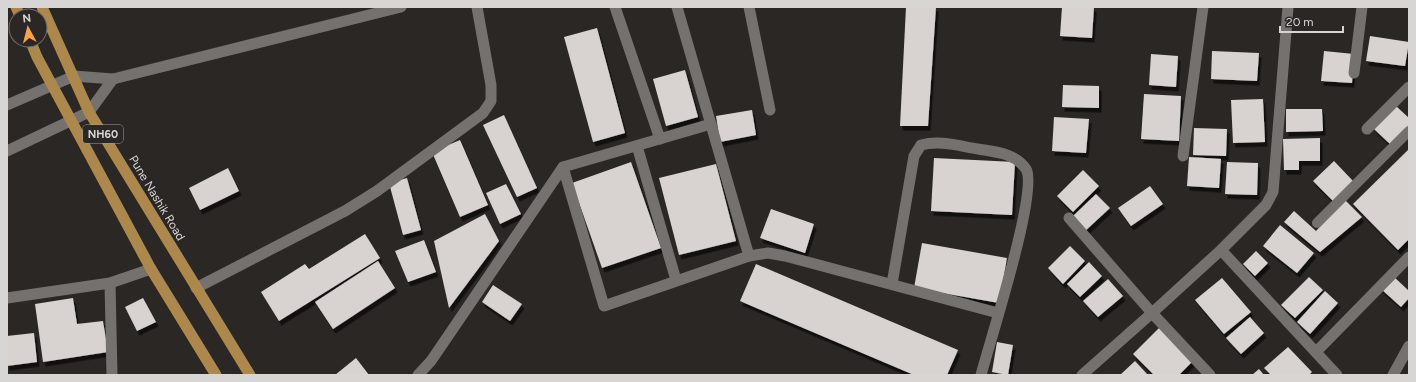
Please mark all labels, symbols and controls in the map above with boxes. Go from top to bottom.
north arrow [8,8,48,48]
scale bar [1280,8,1343,34]
text: N [22,12,32,26]
text: 20 m [1286,15,1314,29]
road number: NH60 [83,125,123,143]
street label: Pune Nashik Road [126,153,188,243]

